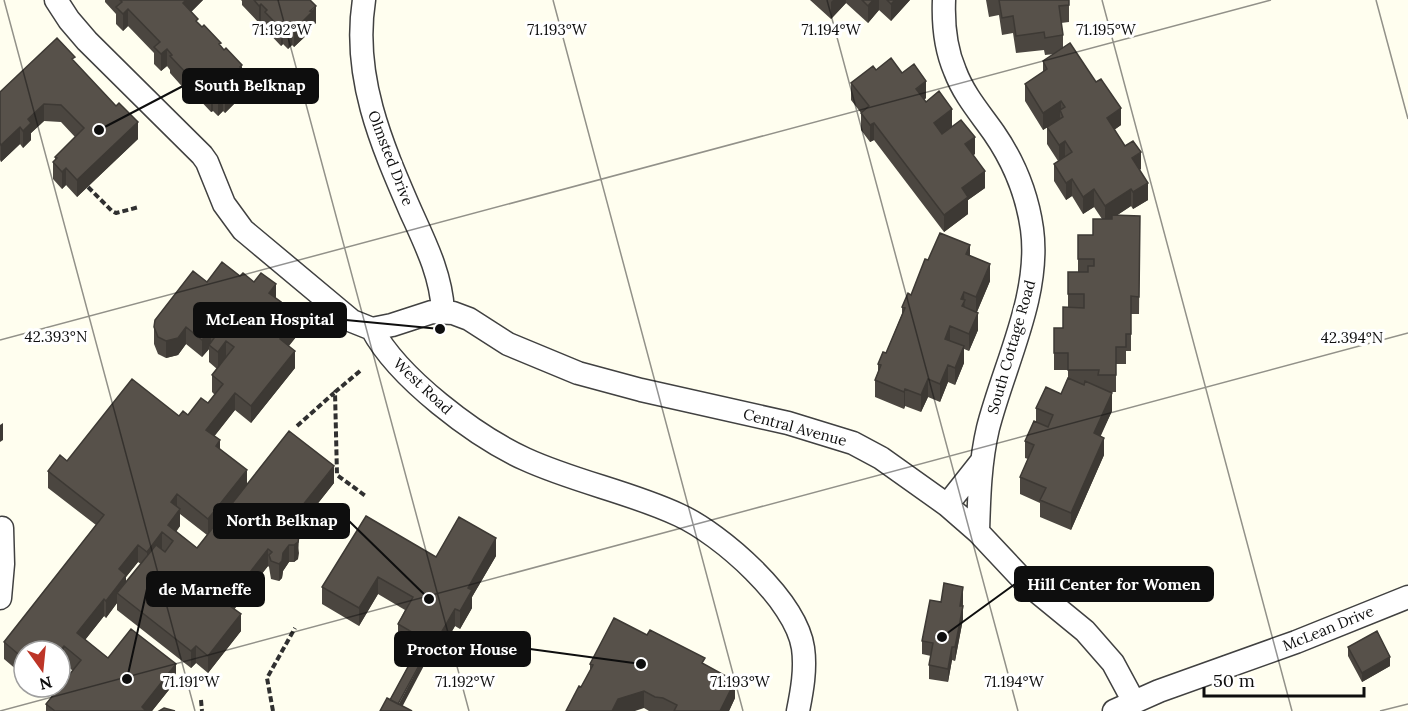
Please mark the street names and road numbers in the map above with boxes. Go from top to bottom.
street label: Olmsted Drive [364,108,418,208]
street label: South Cottage Road [983,278,1039,416]
street label: West Road [389,354,457,418]
street label: Central Avenue [741,404,849,450]
street label: McLean Drive [1280,601,1376,655]

